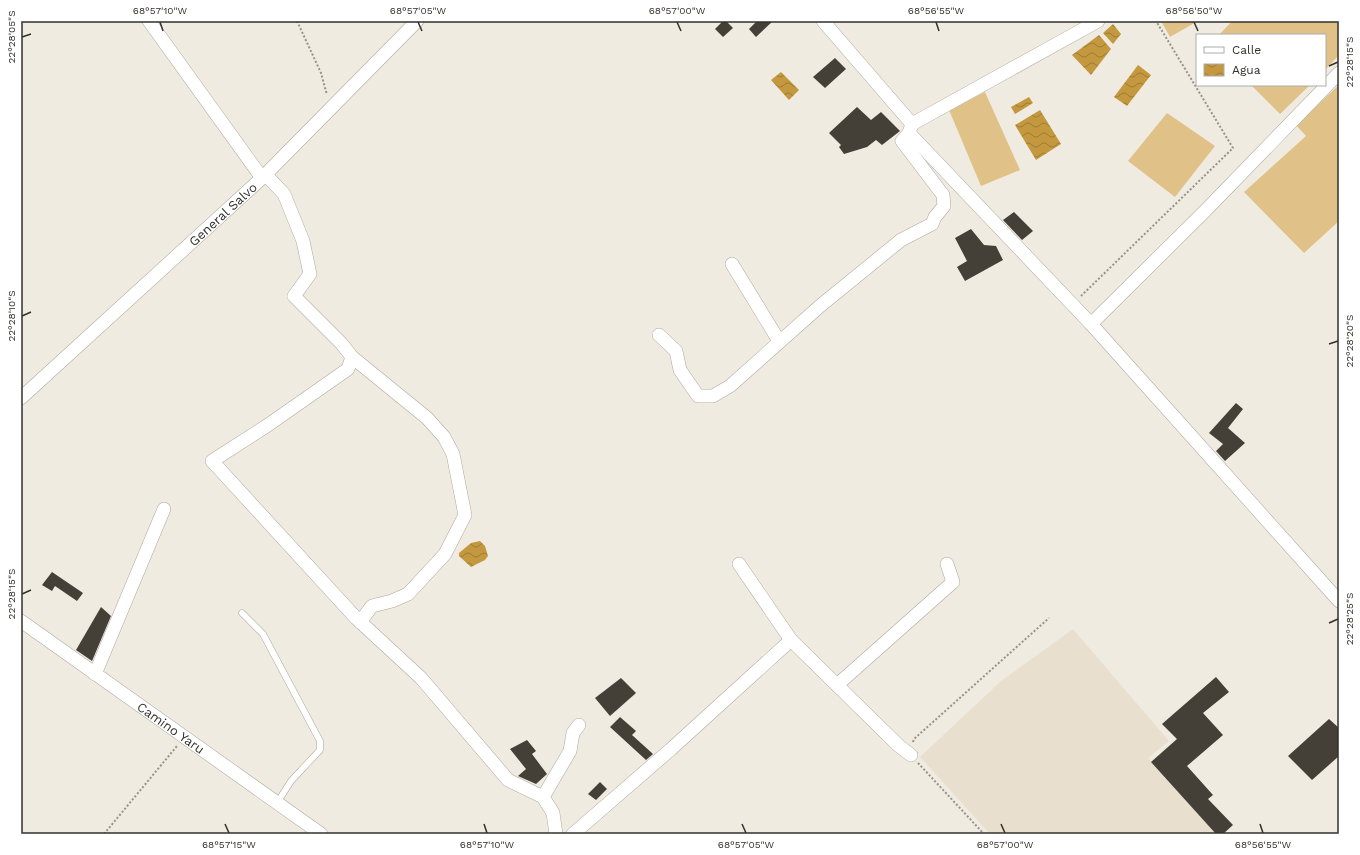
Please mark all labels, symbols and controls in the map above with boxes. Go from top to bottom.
text: 68°57'10"W [133,5,188,16]
text: 68°57'05"W [390,5,447,16]
text: 68°57'00"W [649,5,706,16]
text: 68°56'55"W [908,5,965,16]
text: 68°56'50"W [1166,5,1223,16]
text: 22°28'05"S [6,10,17,64]
legend [1196,34,1326,86]
text: 22°28'15"S [1344,37,1355,87]
text: Calle [1232,43,1261,57]
text: Agua [1232,63,1261,77]
street label: General Salvo [186,179,260,249]
text: 22°28'10"S [6,290,17,342]
text: 22°28'20"S [1344,314,1355,368]
text: 22°28'15"S [6,569,17,619]
text: 22°28'25"S [1344,593,1355,645]
street label: Camino Yaru [134,699,207,757]
text: 68°57'15"W [202,839,256,850]
text: 68°57'10"W [460,839,515,850]
text: 68°57'05"W [718,839,775,850]
text: 68°57'00"W [977,839,1034,850]
text: 68°56'55"W [1235,839,1292,850]

